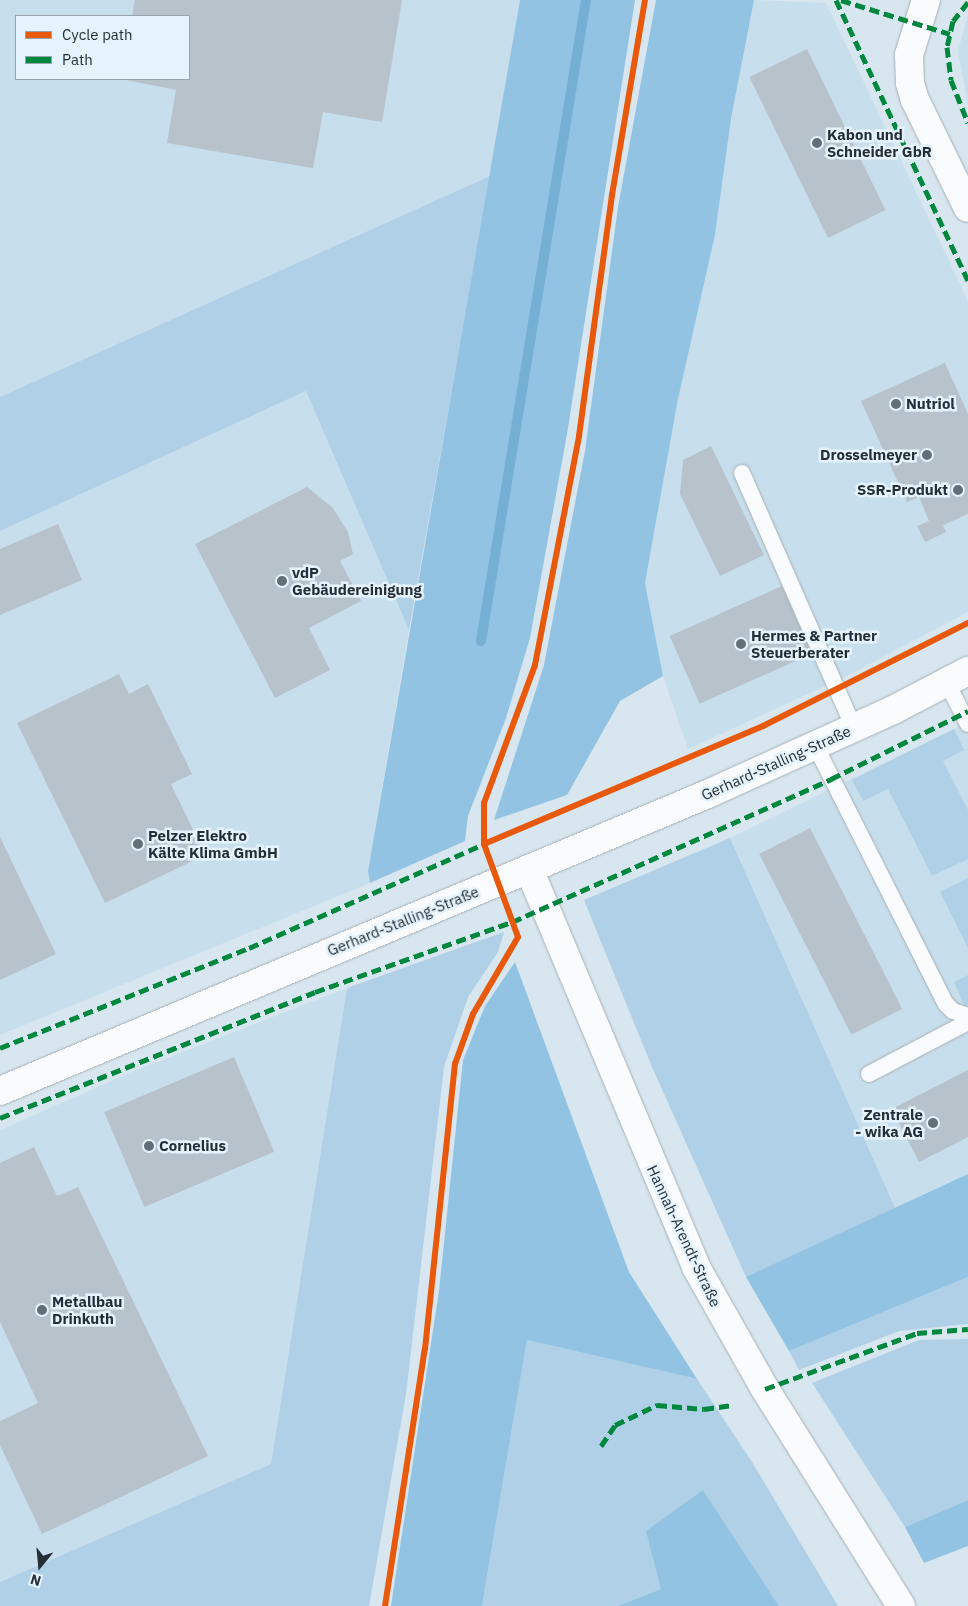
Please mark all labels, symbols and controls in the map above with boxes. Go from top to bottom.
legend [15,15,190,80]
text: Cycle path [62,25,133,44]
text: Path [62,50,93,69]
place label: Kabon und Schneider GbR [827,125,932,160]
marker: Kabon und Schneider GbR [811,137,823,149]
place label: Nutriol [906,395,955,413]
marker: Nutriol [890,398,902,410]
place label: Drosselmeyer [820,446,917,464]
marker: Drosselmeyer [921,449,933,461]
place label: SSR-Produkt [857,481,948,499]
marker: SSR-Produkt [952,484,964,496]
place label: vdP Gebäudereinigung [292,563,422,598]
marker: vdP Gebäudereinigung [276,575,288,587]
place label: Hermes & Partner Steuerberater [751,626,877,661]
marker: Hermes & Partner Steuerberater [735,638,747,650]
street label: Gerhard-Stalling-Straße [698,722,854,804]
place label: Pelzer Elektro Kälte Klima GmbH [148,826,278,861]
marker: Pelzer Elektro Kälte Klima GmbH [132,838,144,850]
street label: Gerhard-Stalling-Straße [325,882,481,960]
place label: Zentrale - wika AG [855,1105,923,1140]
marker: Zentrale - wika AG [927,1117,939,1129]
place label: Cornelius [159,1137,226,1155]
marker: Cornelius [143,1140,155,1152]
street label: Hannah-Arendt-Straße [643,1162,725,1310]
place label: Metallbau Drinkuth [52,1292,123,1327]
marker: Metallbau Drinkuth [36,1304,48,1316]
north arrow [15,1541,65,1591]
text: N [28,1570,43,1590]

